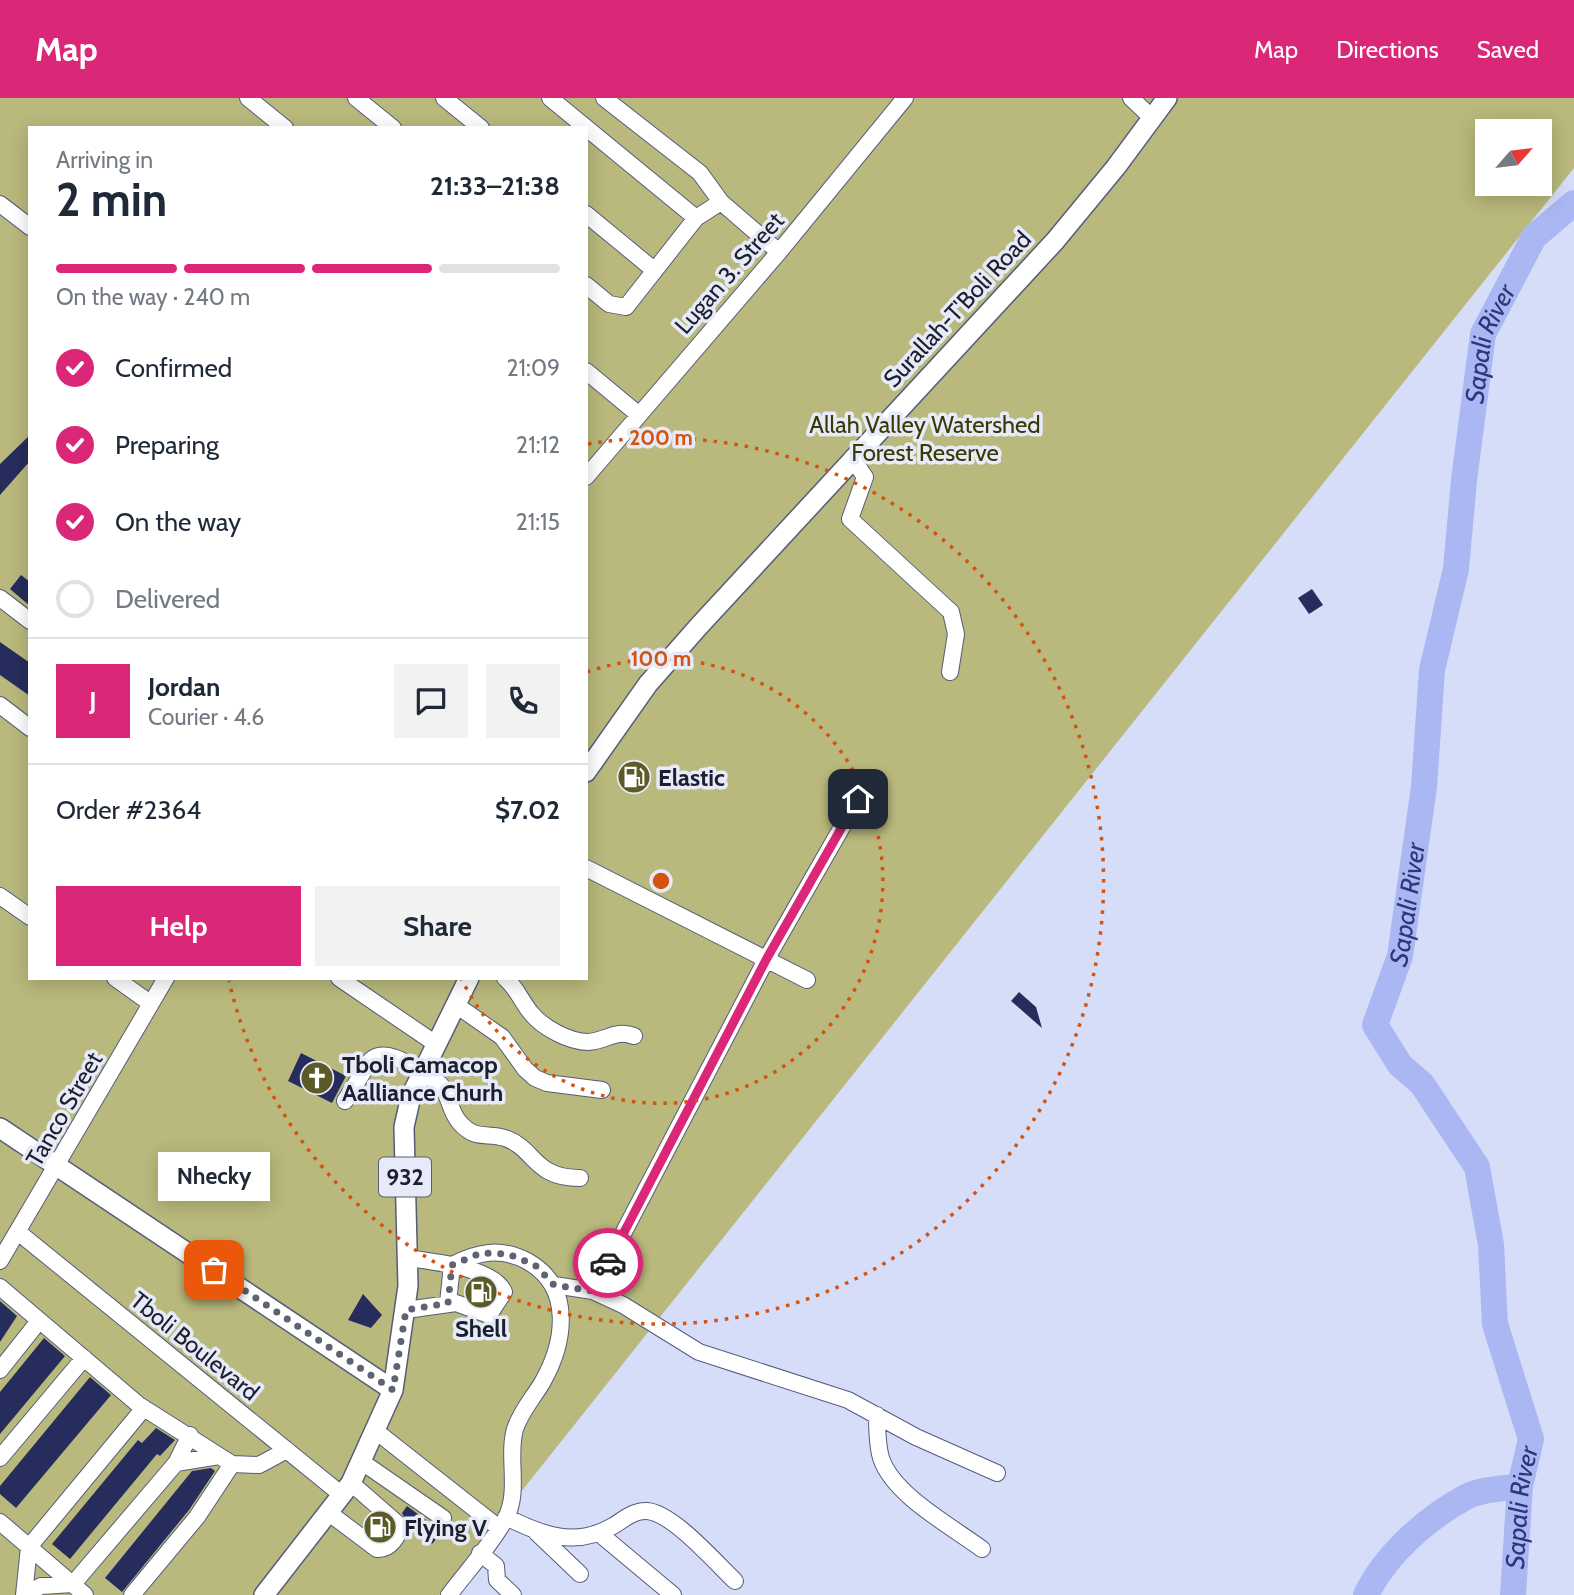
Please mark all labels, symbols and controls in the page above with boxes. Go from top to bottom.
text: Map [35,29,98,69]
text: Map [1254,35,1298,64]
text: Directions [1336,35,1439,64]
text: Saved [1477,35,1539,64]
north arrow [1475,119,1552,196]
map controls [1475,119,1552,196]
text: Arriving in [56,146,153,174]
text: 21:33–21:38 [430,170,560,202]
text: 2 min [56,172,167,228]
street label: Lugan 3. Street [668,206,790,340]
street label: Surallah-T'Boli Road [877,225,1037,393]
water label: Sapali River [1458,278,1523,405]
text: On the way · 240 m [56,283,250,311]
icon: check [56,349,94,387]
text: Confirmed [115,352,232,384]
text: 21:09 [507,354,560,382]
park label: Allah Valley Watershed Forest Reserve [809,410,1041,467]
text: 200 m [629,425,693,450]
icon: check [56,426,94,464]
text: Preparing [115,429,219,461]
text: 21:12 [516,431,560,459]
icon: check [56,503,94,541]
text: On the way [115,506,241,538]
text: 21:15 [516,508,560,536]
text: Delivered [115,583,220,615]
text: 100 m [631,646,691,671]
button: chat [394,664,468,738]
button: phone [486,664,560,738]
text: Jordan [148,671,220,703]
text: J [89,685,97,717]
text: Courier · 4.6 [148,703,264,731]
fuel station icon: Elastic [615,758,653,796]
place label: Elastic [658,763,725,792]
pin [828,769,888,829]
icon: home [839,780,877,818]
text: Order #2364 [56,794,201,826]
text: $7.02 [495,794,560,826]
water label: Sapali River [1382,840,1432,970]
centre of rings [649,869,673,893]
button: Help [56,886,301,966]
button: Share [315,886,560,966]
street label: Tanco Street [20,1047,108,1171]
place label: Tboli Camacop Aalliance Churh [342,1050,503,1107]
church icon: Tboli Camacop Aalliance Churh [298,1059,336,1097]
callout: Nhecky [158,1151,270,1200]
road number: 932 [379,1158,431,1196]
text: Nhecky [177,1162,251,1190]
courier [573,1228,643,1298]
pin [184,1240,244,1300]
icon: car [589,1244,627,1282]
icon: bag [195,1251,233,1289]
fuel station icon: Shell [462,1273,500,1311]
street label: Tboli Boulevard [125,1285,265,1407]
place label: Shell [455,1314,507,1343]
water label: Sapali River [1499,1442,1545,1570]
fuel station icon: Flying V [361,1508,399,1546]
place label: Flying V [404,1513,487,1542]

